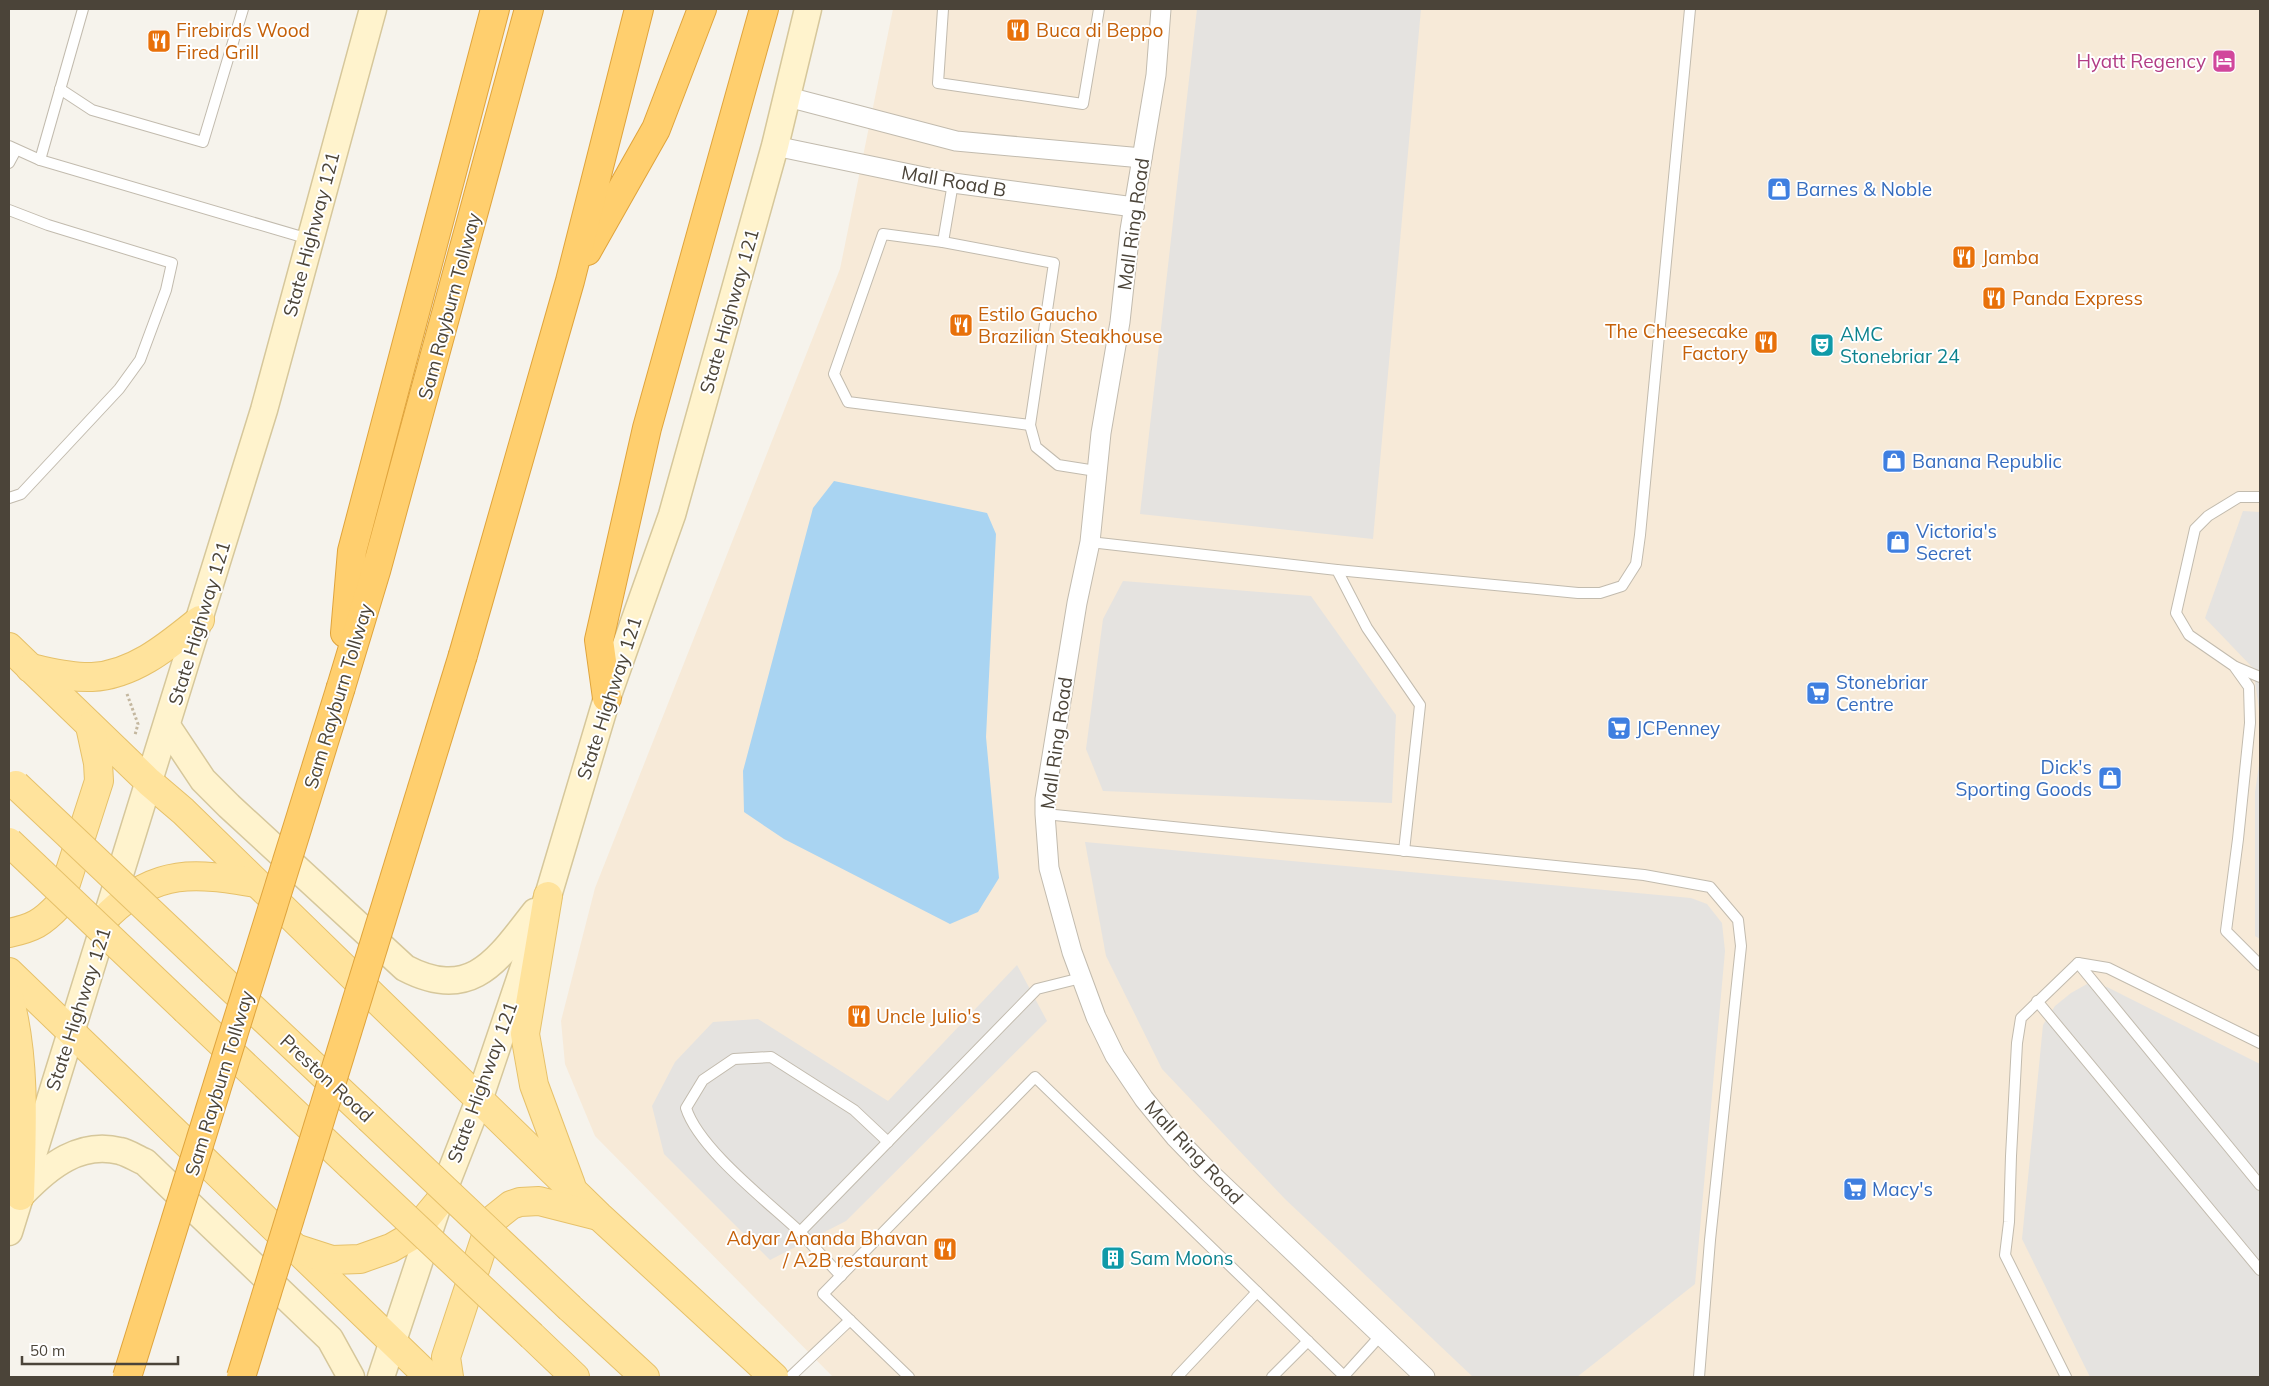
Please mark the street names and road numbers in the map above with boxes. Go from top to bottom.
street label: State Highway 121 [277,149,345,319]
street label: Mall Ring Road [1112,156,1154,292]
street label: Mall Road B [900,160,1008,202]
street label: Sam Rayburn Tollway [413,210,485,402]
street label: State Highway 121 [694,226,764,396]
street label: State Highway 121 [163,538,235,708]
street label: Sam Rayburn Tollway [298,601,378,791]
street label: State Highway 121 [571,613,647,783]
street label: Mall Ring Road [1035,675,1077,811]
street label: State Highway 121 [40,924,116,1094]
street label: Sam Rayburn Tollway [179,988,259,1178]
street label: State Highway 121 [442,998,522,1166]
street label: Preston Road [275,1029,379,1127]
street label: Mall Ring Road [1140,1095,1248,1209]

